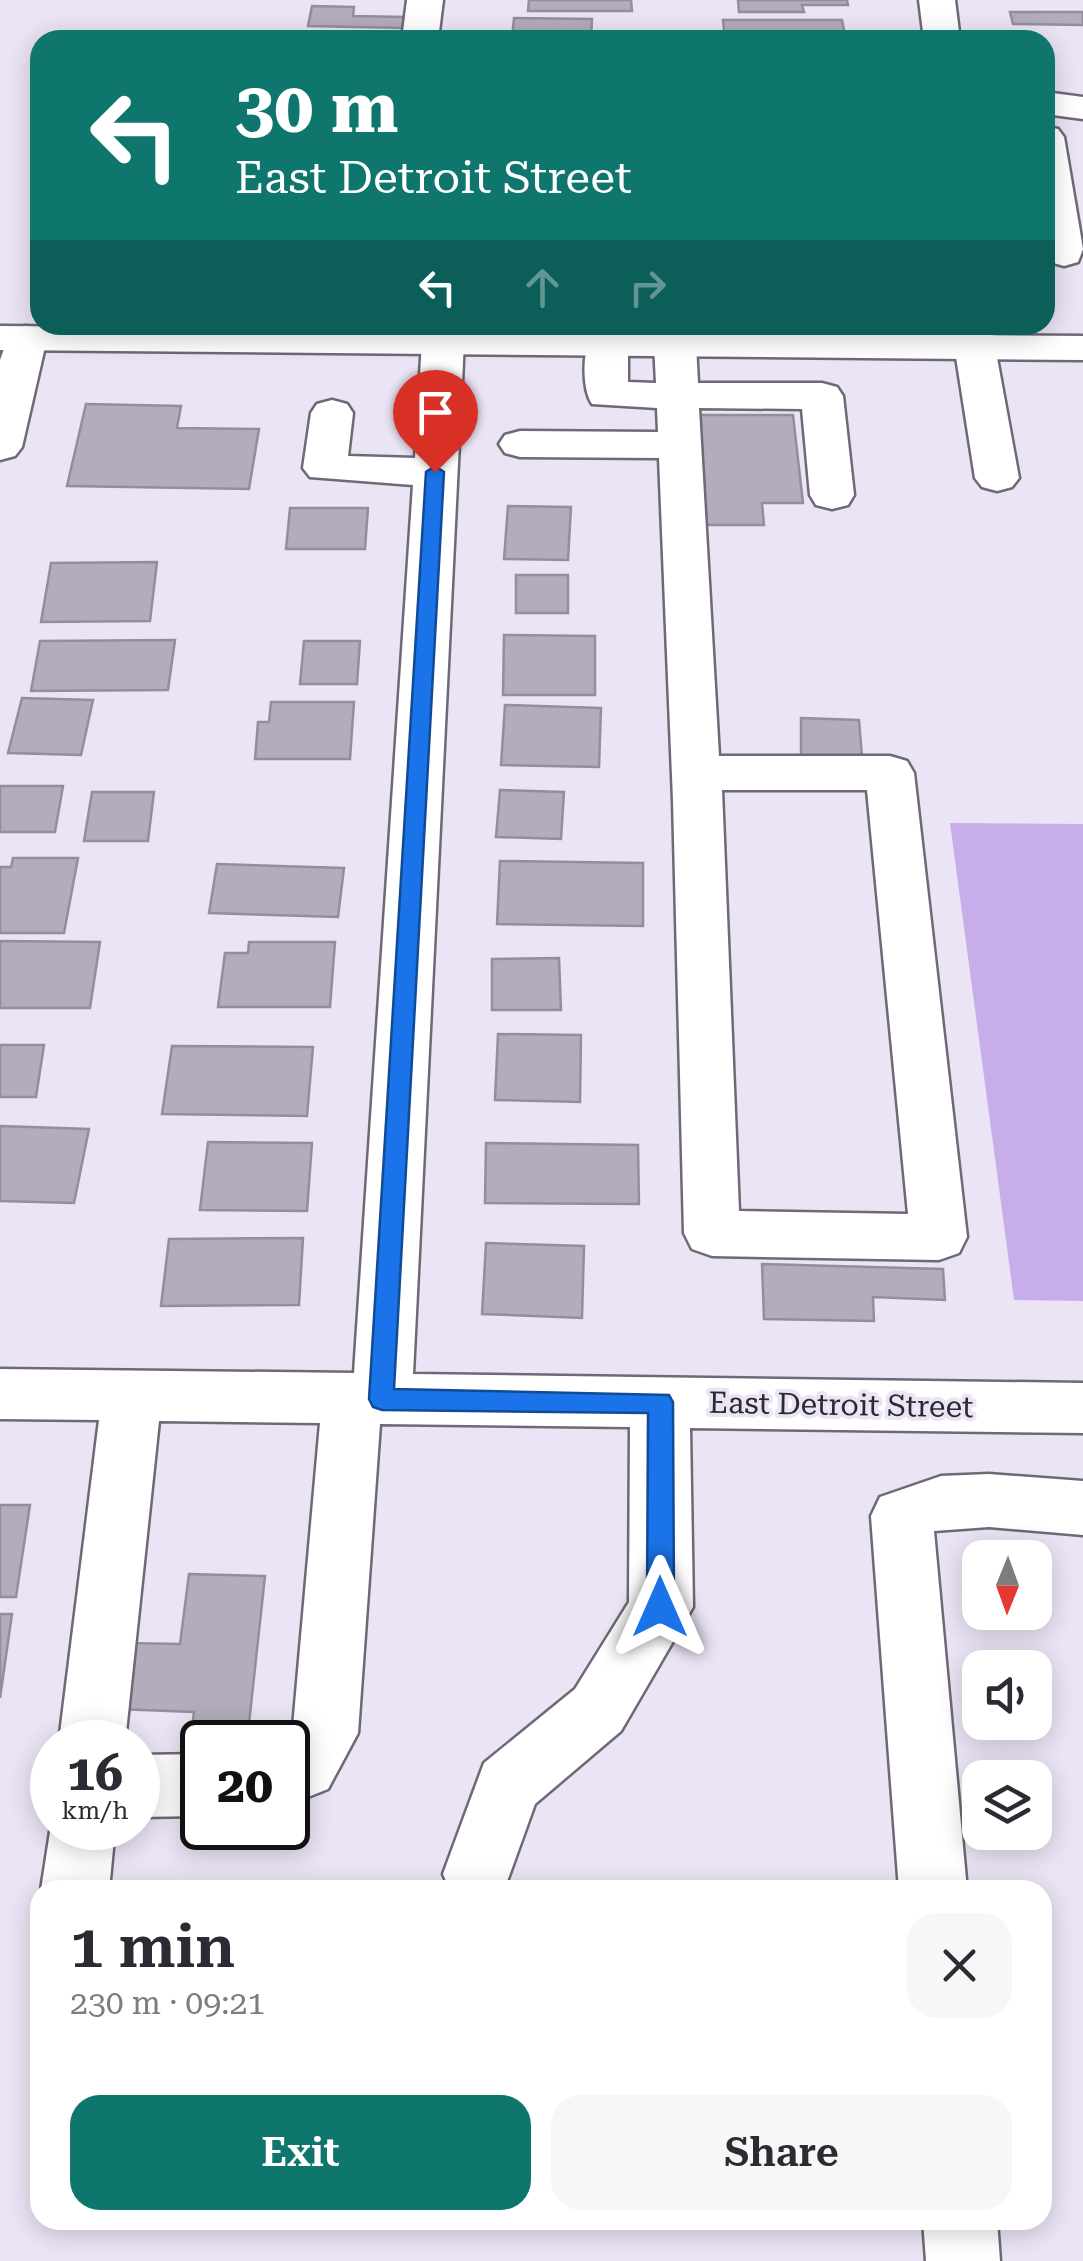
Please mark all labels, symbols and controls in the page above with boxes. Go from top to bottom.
text: 30 m [235,67,399,149]
icon: left [70,70,200,200]
text: East Detroit Street [235,151,632,204]
icon: left [410,260,465,315]
icon: ahead [515,260,570,315]
icon: right [620,260,675,315]
pin [393,370,478,473]
icon: arrive [408,385,463,440]
street label: East Detroit Street [708,1385,974,1424]
north arrow [962,1540,1052,1630]
map controls [962,1540,1052,1850]
position arrow [608,1555,712,1659]
button: sound [962,1650,1052,1740]
speed limit sign: 20 [180,1720,310,1850]
text: 16 [67,1744,123,1802]
button: layers [962,1760,1052,1850]
text: km/h [62,1796,128,1825]
text: 1 min [70,1911,235,1982]
button: close [907,1913,1012,2018]
text: 230 m · 09:21 [70,1984,265,2022]
button: Exit [70,2095,531,2210]
button: Share [551,2095,1012,2210]

